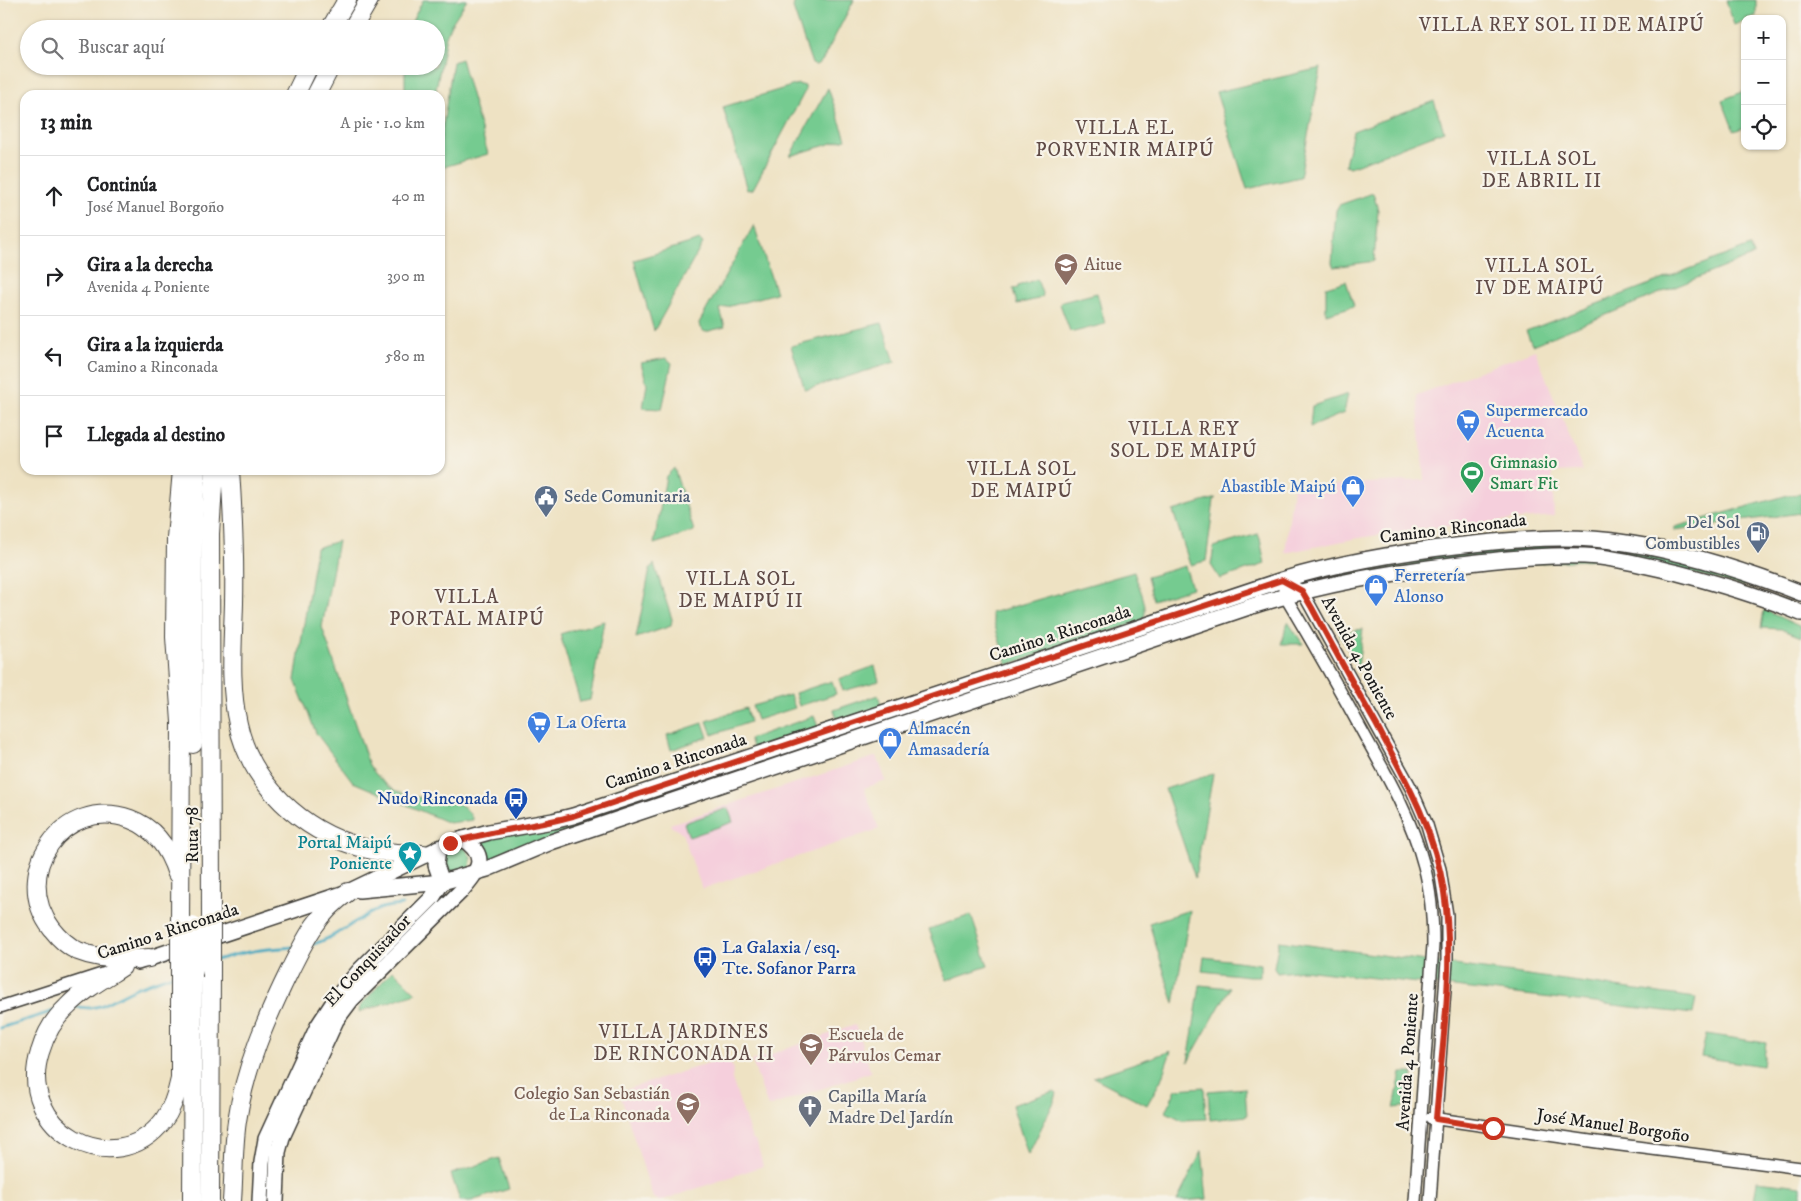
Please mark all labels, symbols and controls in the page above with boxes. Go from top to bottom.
district label: VILLA REY SOL II DE MAIPÚ [1418,12,1705,37]
map controls [1741,15,1786,150]
button: + [1741,15,1786,60]
search box [20,20,445,75]
icon: search [38,34,66,62]
text: Buscar aquí [78,36,164,59]
button: − [1741,60,1786,105]
button: locate [1741,105,1786,150]
text: 13 min [40,110,92,136]
text: A pie · 1.0 km [340,113,425,133]
district label: VILLA EL PORVENIR MAIPÚ [1035,117,1215,162]
district label: VILLA SOL DE ABRIL II [1482,148,1602,193]
text: Continúa [87,174,157,197]
icon: ahead [40,182,68,210]
text: 40 m [392,186,425,206]
text: José Manuel Borgoño [87,197,224,217]
school or university icon: Aitue [1053,252,1079,286]
text: Gira a la derecha [87,254,213,277]
place label: Aitue [1084,254,1122,276]
district label: VILLA SOL IV DE MAIPÚ [1475,255,1605,300]
icon: right [40,262,68,290]
text: 390 m [387,266,425,286]
text: Avenida 4 Poniente [87,277,210,297]
text: Gira a la izquierda [87,334,223,357]
icon: left [40,342,68,370]
text: 580 m [385,346,425,366]
text: Camino a Rinconada [87,357,218,377]
place label: Supermercado Acuenta [1486,400,1588,443]
supermarket icon: Supermercado Acuenta [1455,408,1481,442]
district label: VILLA REY SOL DE MAIPÚ [1110,418,1258,463]
icon: arrive [40,422,68,450]
text: Llegada al destino [87,424,225,447]
place label: Gimnasio Smart Fit [1490,452,1559,495]
district label: VILLA SOL DE MAIPÚ [966,458,1077,503]
sports icon: Gimnasio Smart Fit [1459,460,1485,494]
shop icon: Abastible Maipú [1340,474,1366,508]
place label: Abastible Maipú [1221,476,1336,498]
public building icon: Sede Comunitaria [533,484,559,518]
place label: Sede Comunitaria [564,486,691,508]
street label: Camino a Rinconada [1379,509,1528,549]
place label: Del Sol Combustibles [1645,512,1741,555]
fuel station icon: Del Sol Combustibles [1745,520,1771,554]
place label: Ferretería Alonso [1394,565,1465,608]
district label: VILLA SOL DE MAIPÚ II [678,568,804,613]
shop icon: Ferretería Alonso [1363,573,1389,607]
district label: VILLA PORTAL MAIPÚ [389,586,545,631]
street label: Avenida 4 Poniente [1316,592,1402,724]
street label: Camino a Rinconada [987,601,1134,667]
supermarket icon: La Oferta [526,710,552,744]
place label: La Oferta [556,712,627,734]
place label: Almacén Amasadería [908,718,990,761]
shop icon: Almacén Amasadería [877,726,903,760]
street label: Camino a Rinconada [603,729,750,795]
bus stop icon: Nudo Rinconada [503,786,529,820]
place label: Nudo Rinconada [377,788,498,810]
street label: Ruta 78 [182,807,204,863]
place label: Portal Maipú Poniente [297,832,392,875]
route end [439,832,462,855]
place icon: Portal Maipú Poniente [397,840,423,874]
street label: Camino a Rinconada [95,899,242,965]
street label: El Conquistador [320,910,417,1012]
place label: La Galaxia / esq. Tte. Sofanor Parra [722,937,856,980]
bus stop icon: La Galaxia / esq. Tte. Sofanor Parra [692,945,718,979]
street label: Avenida 4 Poniente [1392,992,1424,1132]
district label: VILLA JARDINES DE RINCONADA II [593,1021,775,1066]
place label: Escuela de Párvulos Cemar [828,1024,941,1067]
school or university icon: Escuela de Párvulos Cemar [798,1032,824,1066]
place label: Colegio San Sebastián de La Rinconada [514,1083,671,1126]
place label: Capilla María Madre Del Jardín [828,1086,954,1129]
school or university icon: Colegio San Sebastián de La Rinconada [675,1091,701,1125]
church icon: Capilla María Madre Del Jardín [797,1094,823,1128]
street label: José Manuel Borgoño [1533,1104,1691,1148]
route start [1482,1117,1505,1140]

